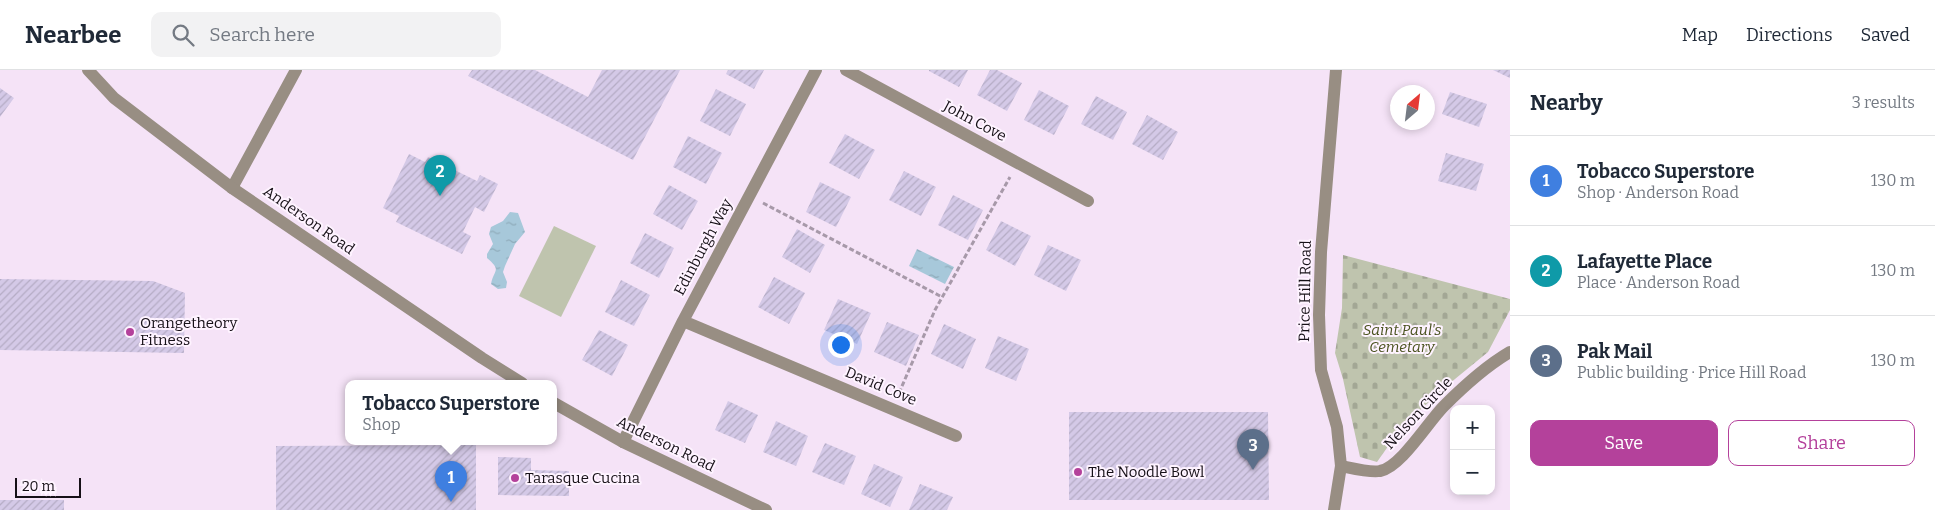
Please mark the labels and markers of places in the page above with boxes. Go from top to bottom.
pin: 2 [424,155,456,196]
place label: Orangetheory Fitness [140,314,237,349]
marker: Orangetheory Fitness [124,326,136,338]
pin: 3 [1237,429,1269,470]
pin: 1 [435,461,467,502]
place label: The Noodle Bowl [1088,463,1204,481]
marker: The Noodle Bowl [1072,466,1084,478]
place label: Tarasque Cucina [525,469,640,487]
marker: Tarasque Cucina [509,472,521,484]

